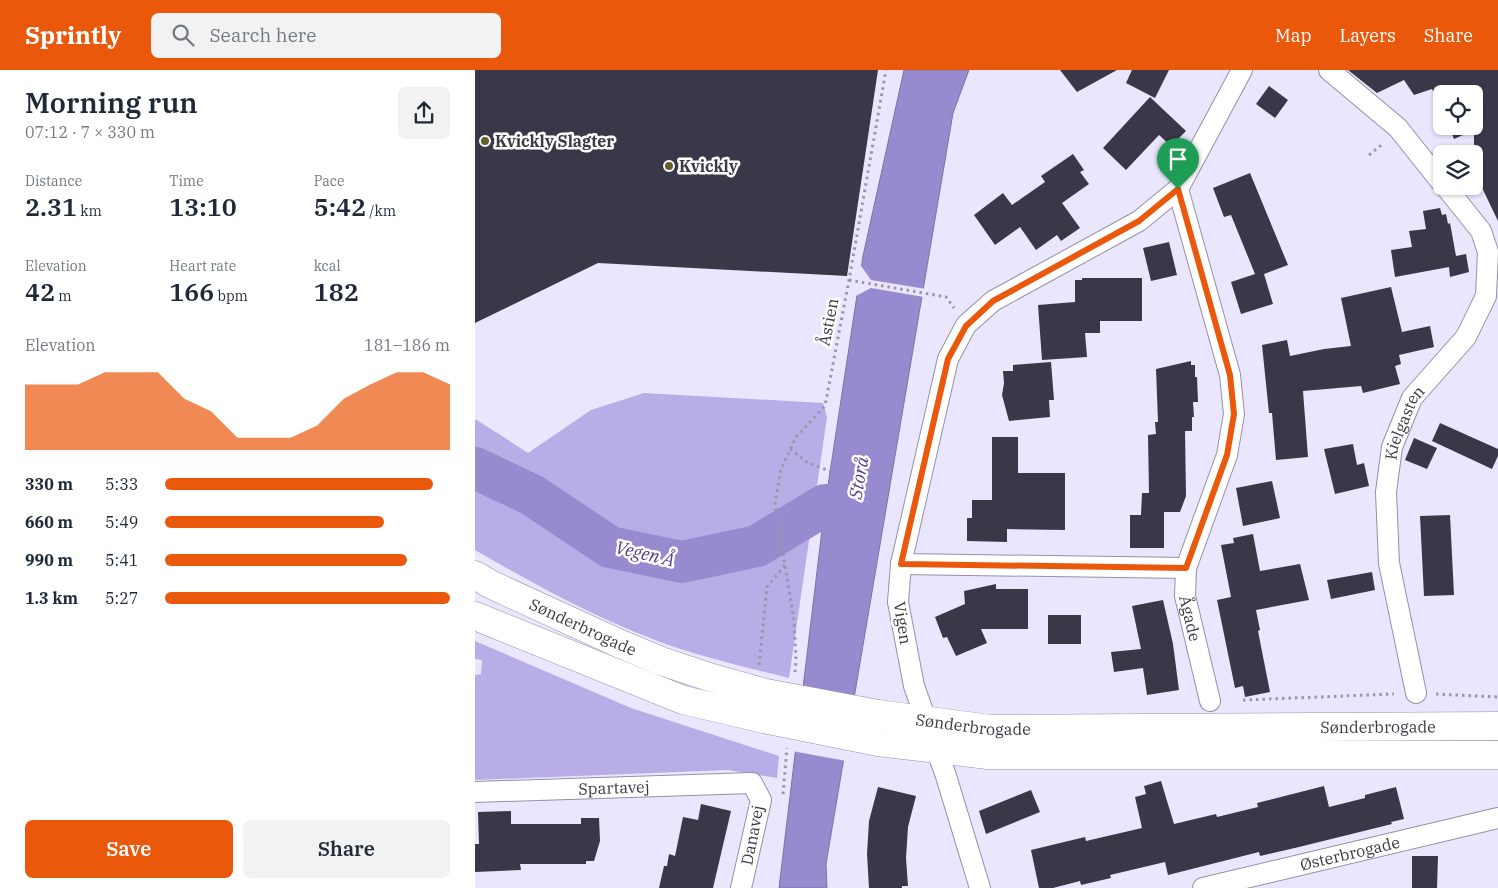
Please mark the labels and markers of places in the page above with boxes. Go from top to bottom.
place label: Kvickly Slagter [495,131,614,151]
marker: Kvickly Slagter [479,135,491,147]
pin [1157,138,1199,189]
place label: Kvickly [679,156,739,176]
marker: Kvickly [663,160,675,172]

